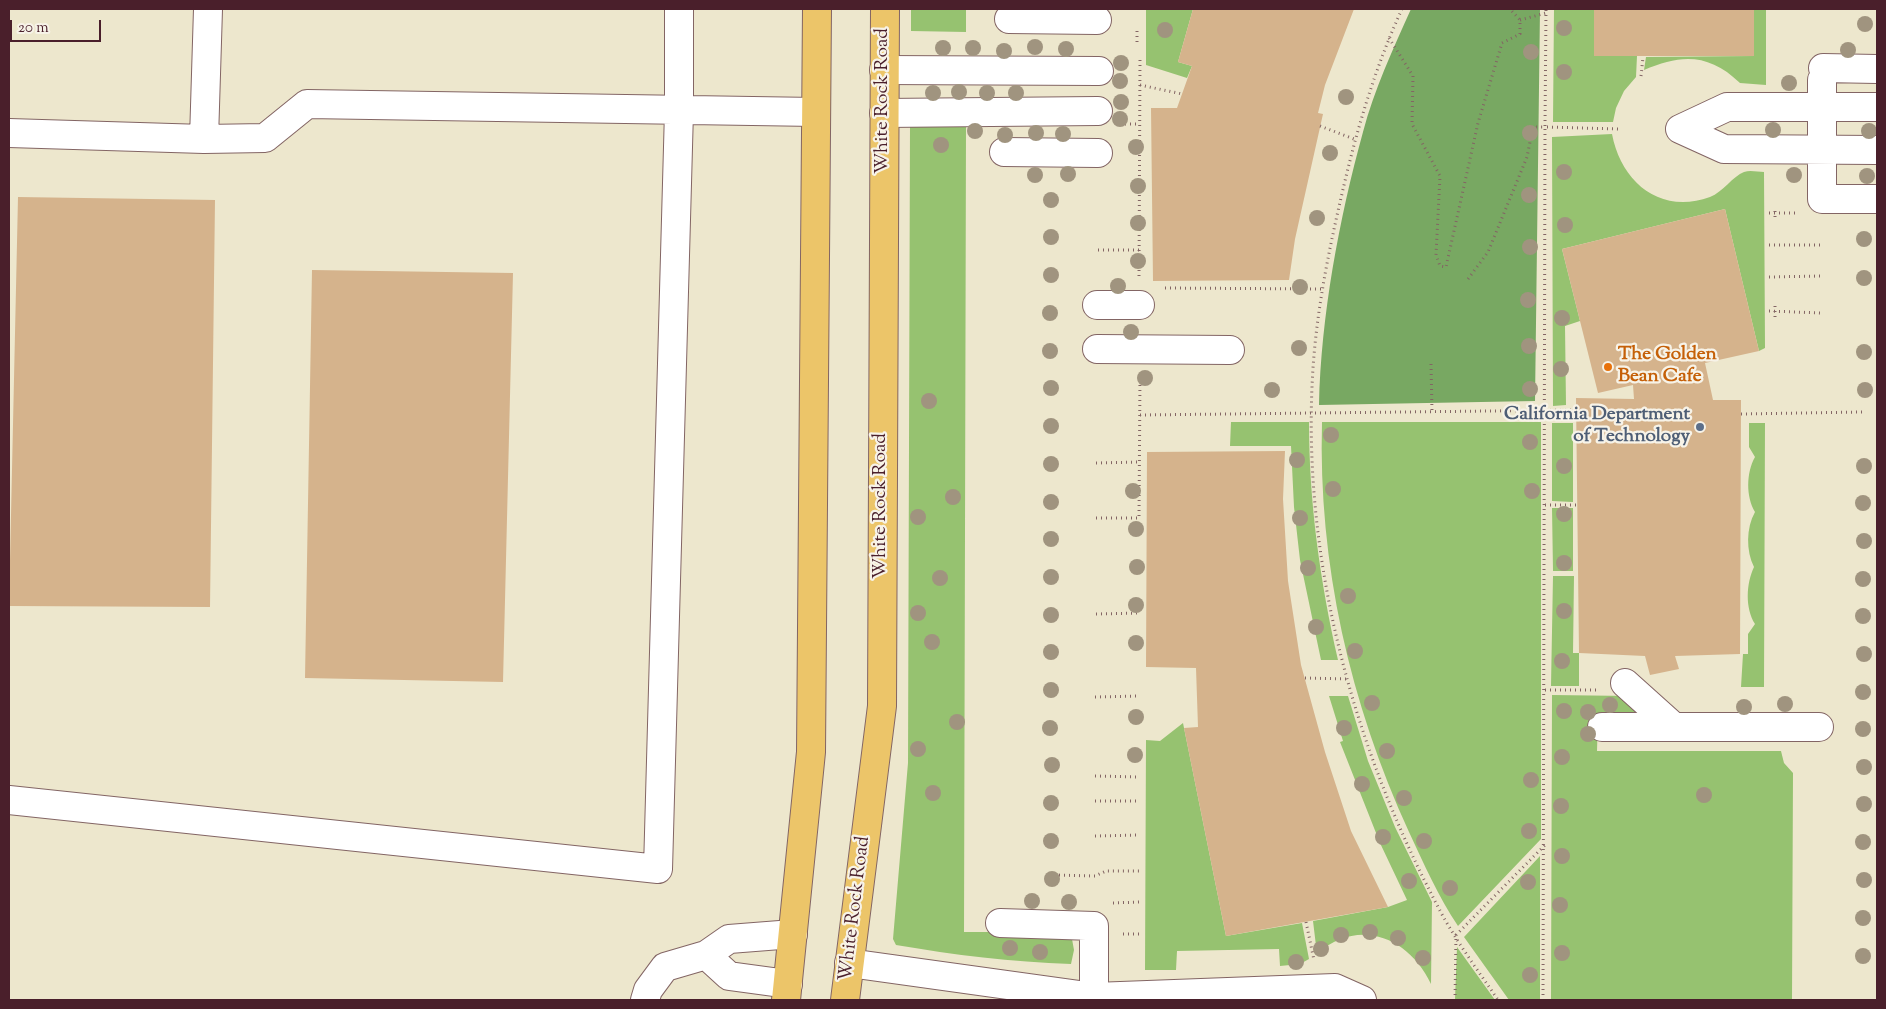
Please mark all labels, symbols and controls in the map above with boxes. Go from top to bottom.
scale bar [12,10,104,42]
text: 20 m [18,18,49,39]
street label: White Rock Road [873,28,895,174]
place label: The Golden Bean Cafe [1618,345,1717,389]
marker: The Golden Bean Cafe [1602,361,1614,373]
place label: California Department of Technology [1504,405,1690,449]
marker: California Department of Technology [1694,421,1706,433]
street label: White Rock Road [871,433,893,579]
street label: White Rock Road [836,835,876,983]

